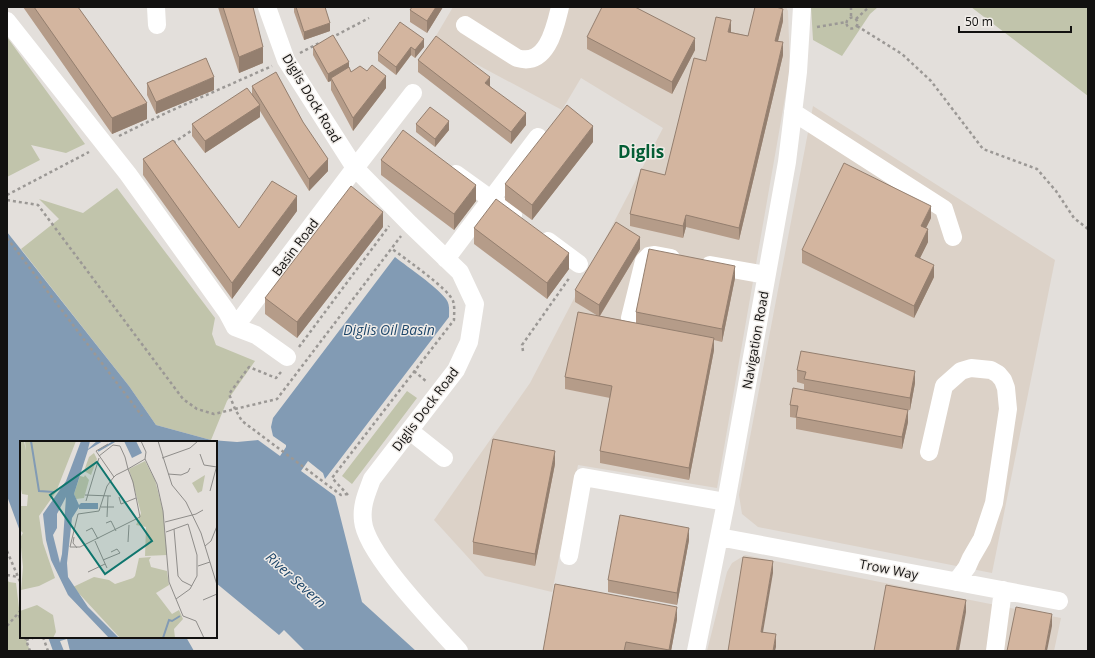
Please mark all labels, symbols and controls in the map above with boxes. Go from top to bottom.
scale bar [959,8,1071,34]
text: 50 m [965,13,993,30]
street label: Diglis Dock Road [278,50,346,146]
district label: Diglis [618,140,664,163]
street label: Basin Road [268,215,322,279]
street label: Navigation Road [738,290,772,390]
water label: Diglis Oil Basin [343,320,435,339]
street label: Diglis Dock Road [388,363,462,455]
inset map [20,441,217,638]
water label: River Severn [262,547,331,612]
street label: Trow Way [858,554,920,584]

